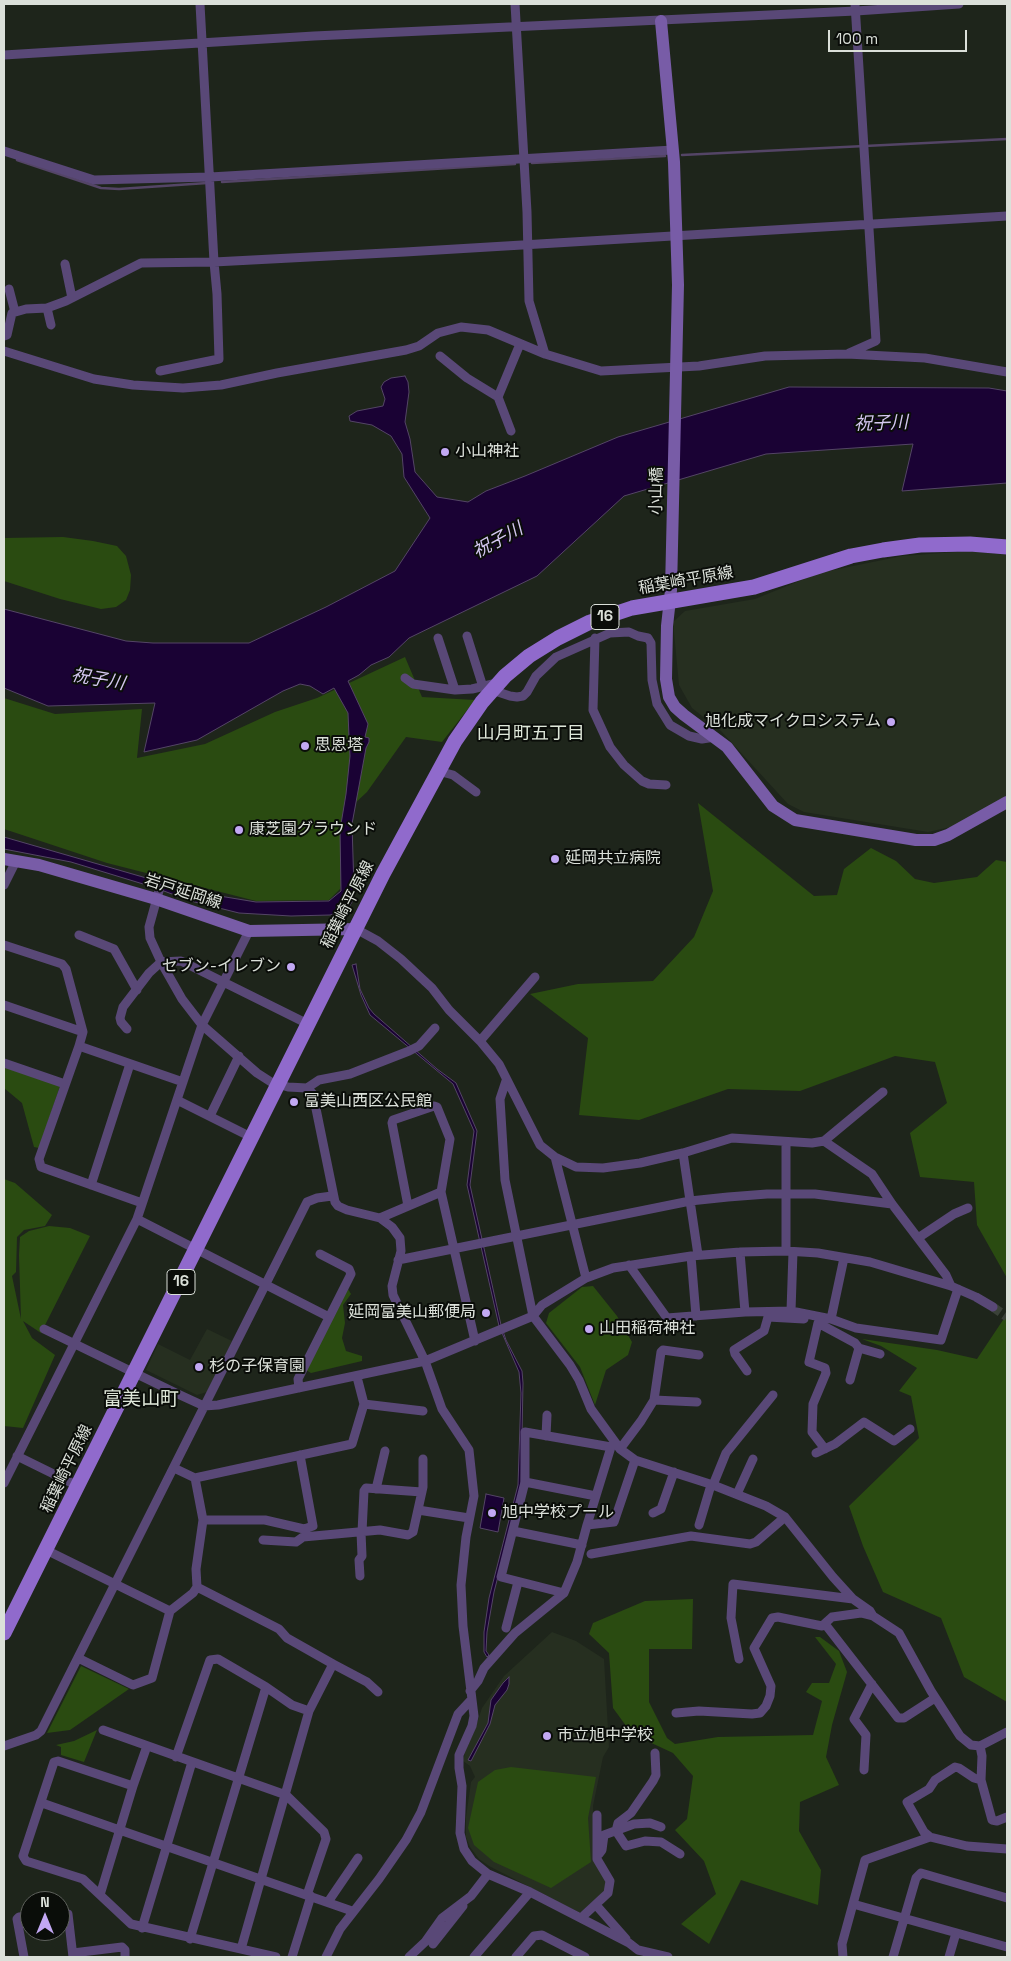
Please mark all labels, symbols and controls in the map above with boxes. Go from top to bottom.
scale bar [831,20,970,52]
text: 100 m [836,29,878,48]
water label: 祝子川 [854,412,908,436]
place label: 小山神社 [455,442,519,462]
marker: 小山神社 [439,446,451,458]
street label: 小山橋 [647,467,667,515]
water label: 祝子川 [469,518,527,564]
street label: 稲葉崎平原線 [637,563,735,599]
road number: 16 [591,604,619,630]
water label: 祝子川 [70,665,126,695]
place label: 旭化成マイクロシステム [705,712,881,732]
marker: 旭化成マイクロシステム [885,716,897,728]
district label: 山月町五丁目 [477,723,585,745]
place label: 思恩塔 [315,736,363,756]
marker: 思恩塔 [299,740,311,752]
place label: 康芝園グラウンド [249,820,377,840]
marker: 康芝園グラウンド [233,824,245,836]
place label: 延岡共立病院 [565,849,661,869]
marker: 延岡共立病院 [549,853,561,865]
street label: 稲葉崎平原線 [318,858,378,952]
street label: 岩戸延岡線 [142,871,224,913]
place label: セブン-イレブン [162,957,281,977]
marker: セブン-イレブン [285,961,297,973]
place label: 富美山西区公民館 [304,1092,432,1112]
marker: 富美山西区公民館 [288,1096,300,1108]
road number: 16 [167,1270,195,1294]
place label: 延岡富美山郵便局 [348,1303,476,1323]
marker: 延岡富美山郵便局 [480,1307,492,1319]
place label: 山田稲荷神社 [599,1319,695,1339]
marker: 山田稲荷神社 [583,1323,595,1335]
place label: 杉の子保育園 [209,1357,305,1377]
marker: 杉の子保育園 [193,1361,205,1373]
district label: 富美山町 [103,1389,179,1411]
street label: 稲葉崎平原線 [37,1422,97,1516]
place label: 旭中学校プール [502,1503,614,1523]
marker: 旭中学校プール [486,1507,498,1519]
place label: 市立旭中学校 [557,1726,653,1746]
marker: 市立旭中学校 [541,1730,553,1742]
north arrow [20,1891,70,1941]
text: N [40,1893,50,1911]

